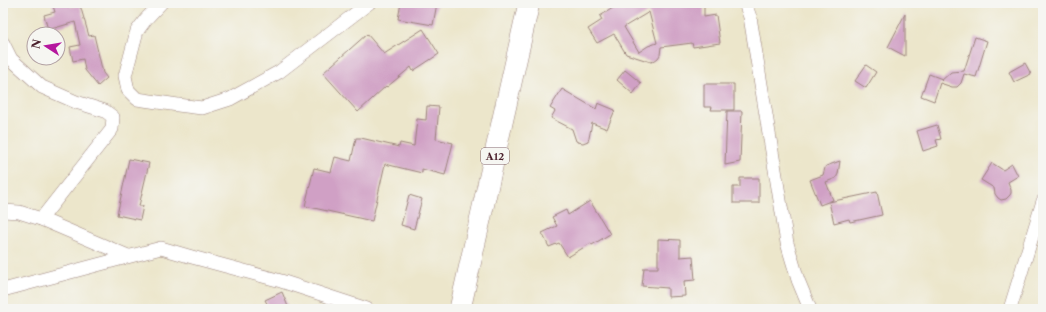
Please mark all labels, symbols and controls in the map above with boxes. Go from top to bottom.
north arrow [26,26,66,66]
text: N [28,37,44,50]
road number: A12 [481,148,509,164]

